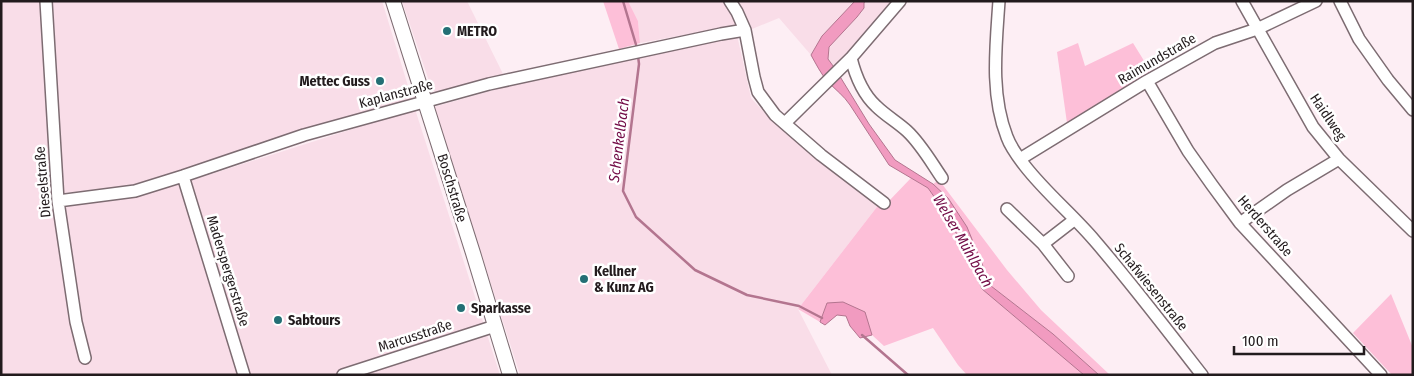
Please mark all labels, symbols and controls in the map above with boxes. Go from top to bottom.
place label: METRO [457,23,497,40]
marker: METRO [441,25,453,37]
street label: Raimundstraße [1115,30,1199,88]
place label: Mettec Guss [299,73,370,90]
marker: Mettec Guss [374,75,386,87]
street label: Kaplanstraße [357,76,435,112]
street label: Haidlweg [1306,90,1350,144]
water label: Schenkelbach [605,97,633,184]
street label: Dieselstraße [31,146,55,218]
street label: Boschstraße [434,152,470,224]
water label: Welser Mühlbach [929,191,997,291]
street label: Herderstraße [1234,192,1296,260]
street label: Maderspergerstraße [203,213,253,329]
street label: Schafwiesenstraße [1111,240,1192,334]
place label: Kellner & Kunz AG [594,263,654,296]
marker: Kellner & Kunz AG [578,273,590,285]
place label: Sparkasse [471,300,531,317]
marker: Sparkasse [455,302,467,314]
place label: Sabtours [288,312,340,329]
marker: Sabtours [272,314,284,326]
street label: Marcusstraße [376,316,454,356]
scale bar [1234,324,1364,356]
text: 100 m [1242,332,1279,350]

